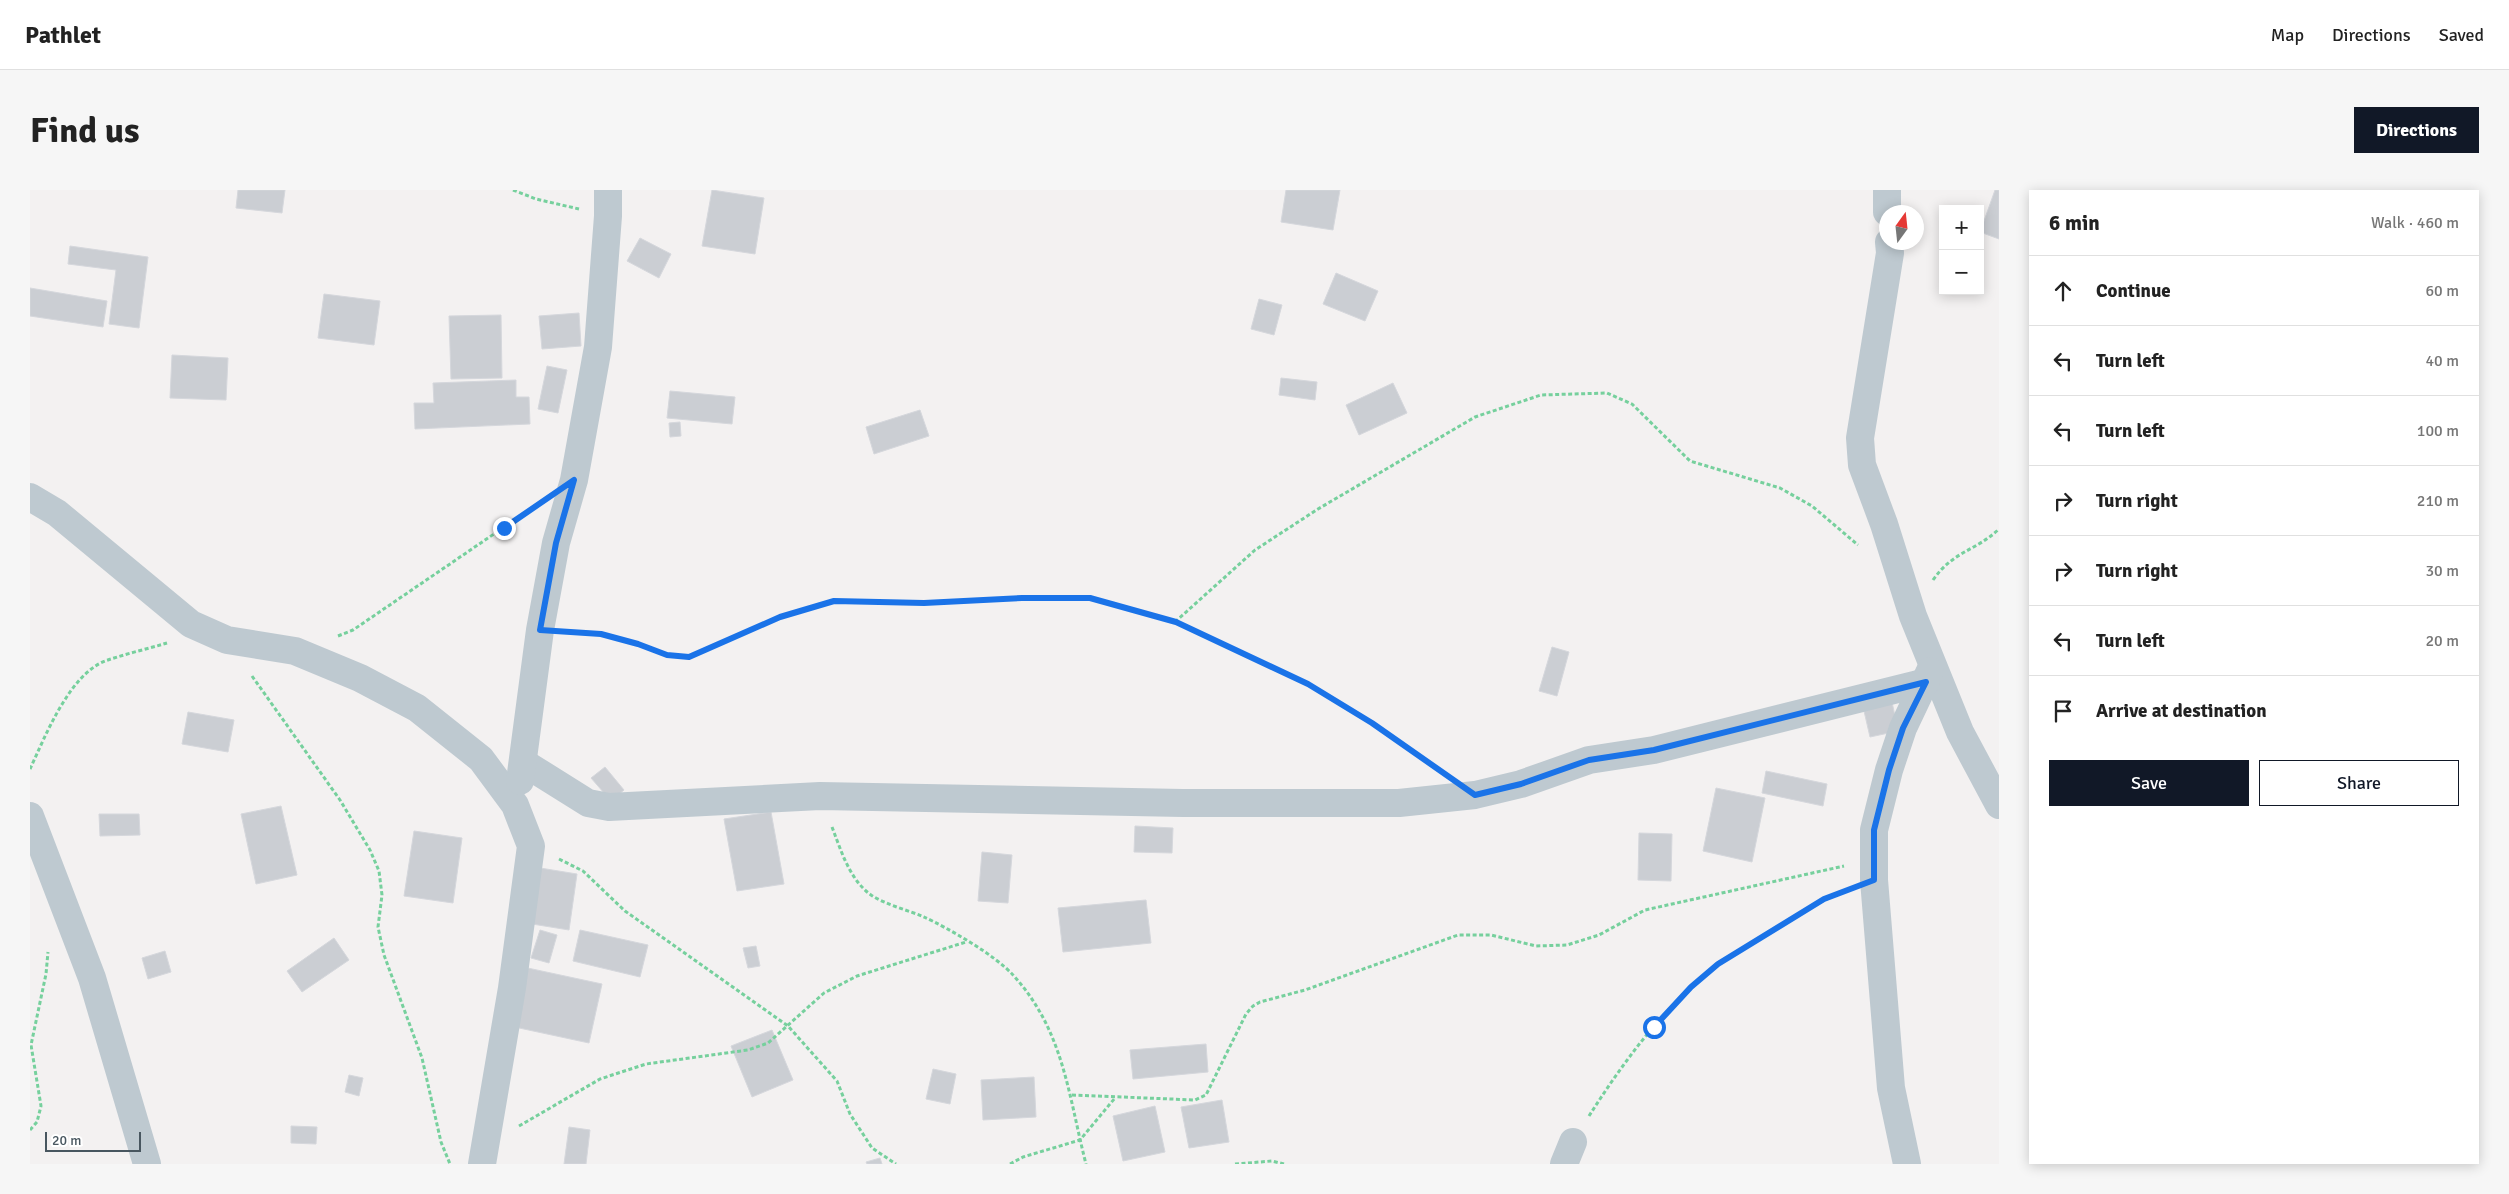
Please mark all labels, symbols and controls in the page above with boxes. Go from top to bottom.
text: Pathlet [25,20,101,50]
text: Map [2271,24,2304,46]
text: Directions [2332,24,2411,46]
text: Saved [2439,24,2484,46]
button: Directions [2354,107,2479,153]
text: Find us [30,109,140,152]
north arrow [1879,205,1924,250]
map controls [1939,205,1984,295]
button: + [1939,205,1984,250]
text: 6 min [2049,210,2100,236]
text: Walk · 460 m [2371,213,2459,233]
button: − [1939,250,1984,295]
icon: ahead [2049,277,2077,305]
text: Continue [2096,279,2171,303]
text: 60 m [2425,281,2459,301]
icon: left [2049,347,2077,375]
text: Turn left [2096,349,2165,373]
text: 40 m [2425,351,2459,371]
icon: left [2049,417,2077,445]
text: Turn left [2096,419,2165,443]
text: 100 m [2417,421,2459,441]
icon: right [2049,487,2077,515]
text: Turn right [2096,489,2178,513]
text: 210 m [2417,491,2459,511]
route end [493,517,516,540]
icon: right [2049,557,2077,585]
text: Turn right [2096,559,2178,583]
text: 30 m [2425,561,2459,581]
icon: left [2049,627,2077,655]
text: Turn left [2096,629,2165,653]
text: 20 m [2425,631,2459,651]
icon: arrive [2049,697,2077,725]
text: Arrive at destination [2096,699,2267,723]
button: Save [2049,760,2249,806]
button: Share [2259,760,2459,806]
route start [1643,1016,1666,1039]
scale bar [45,1129,141,1152]
text: 20 m [52,1132,81,1149]

